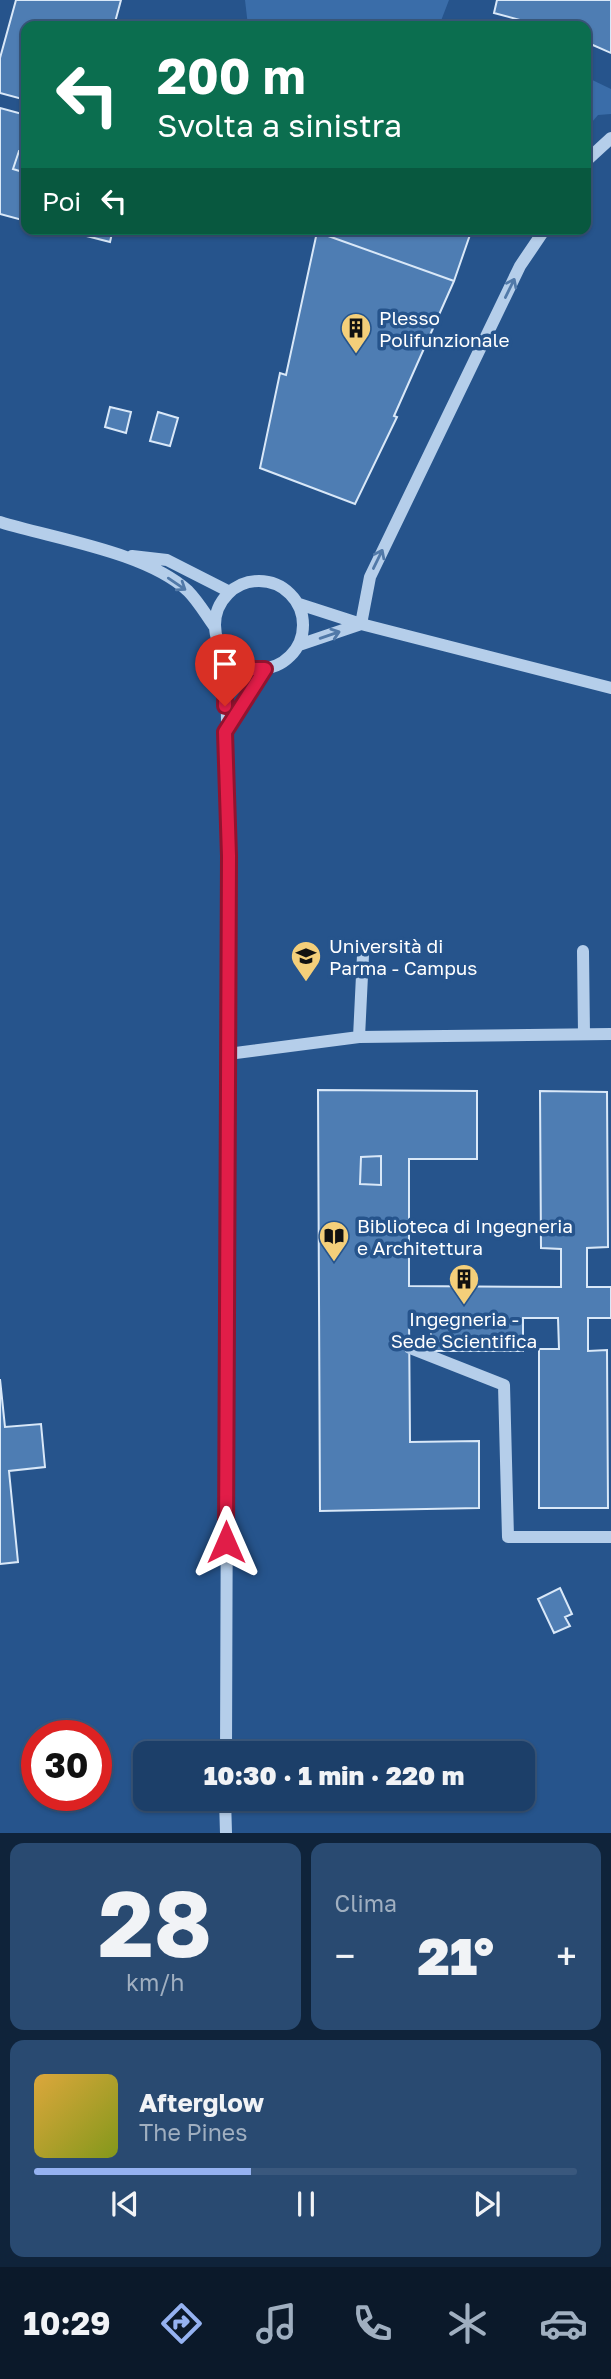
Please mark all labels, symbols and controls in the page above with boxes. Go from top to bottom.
text: 200 m [157,46,306,105]
icon: left [42,49,133,140]
text: Svolta a sinistra [157,106,402,144]
icon: left [95,182,133,220]
text: Poi [42,186,81,217]
one-way arrow [503,278,517,299]
place label: Plesso Polifunzionale [379,306,509,351]
building icon: Plesso Polifunzionale [339,311,373,355]
one-way arrow [372,549,386,570]
one-way arrow [167,577,186,591]
one-way arrow [319,627,341,640]
pin [195,634,255,706]
icon: arrive [206,645,244,683]
place label: Università di Parma - Campus [329,934,477,979]
school or university icon: Università di Parma - Campus [289,939,323,983]
place label: Biblioteca di Ingegneria e Architettura [357,1214,573,1259]
library icon: Biblioteca di Ingegneria e Architettura [317,1219,351,1263]
building icon: Ingegneria - Sede Scientifica [447,1262,481,1306]
place label: Ingegneria - Sede Scientifica [391,1307,537,1352]
position arrow [189,1505,263,1579]
speed limit sign: 30 [21,1720,112,1811]
text: 10:30 · 1 min · 220 m [204,1760,464,1791]
text: 28 [98,1868,212,1977]
text: Clima [335,1889,397,1917]
text: 21° [417,1924,494,1986]
text: − [335,1933,355,1978]
text: + [556,1933,577,1978]
text: km/h [126,1968,185,1996]
text: Afterglow [139,2087,264,2118]
text: The Pines [139,2118,247,2146]
icon: previous [106,2185,144,2223]
icon: pause [287,2185,325,2223]
icon: next [468,2185,506,2223]
icon: directions [157,2299,206,2348]
icon: music [252,2299,301,2348]
icon: phone [348,2299,397,2348]
icon: climate [443,2299,492,2348]
icon: car [539,2299,588,2348]
text: 10:29 [23,2304,111,2342]

